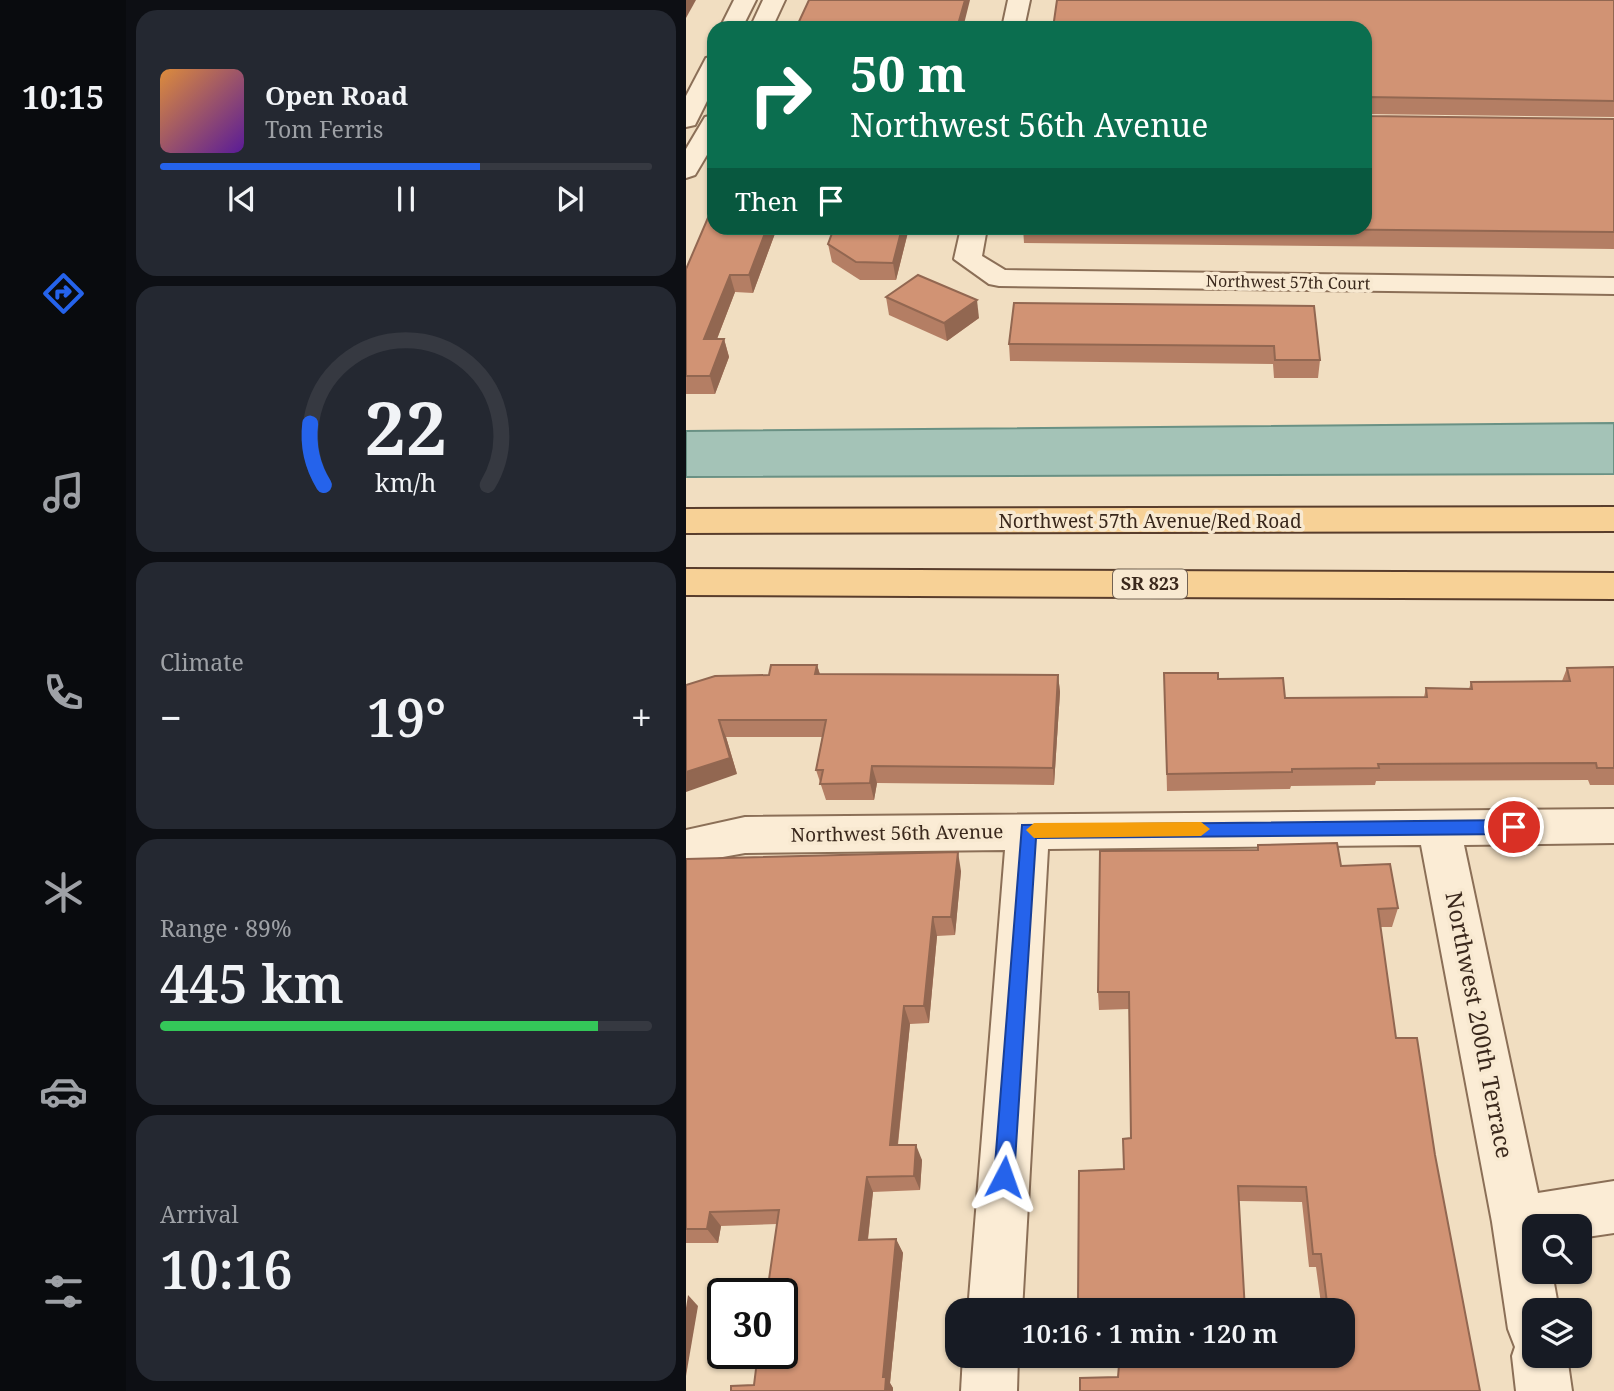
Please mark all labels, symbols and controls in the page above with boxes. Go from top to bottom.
text: 50 m [850,40,966,106]
icon: right [735,49,826,140]
text: 10:15 [22,75,104,118]
text: Open Road [265,77,408,113]
text: Northwest 56th Avenue [850,103,1208,146]
text: Tom Ferris [265,113,383,145]
icon: previous [223,180,261,218]
icon: pause [387,180,425,218]
icon: next [551,180,589,218]
icon: arrive [812,182,850,220]
text: Then [735,183,798,219]
icon: directions [39,269,88,318]
street label: Northwest 57th Court [1206,270,1371,294]
text: 22 [365,378,447,477]
text: km/h [375,465,437,499]
icon: music [39,468,88,517]
street label: Northwest 57th Avenue/Red Road [998,508,1302,534]
road number: SR 823 [1113,570,1187,598]
text: Climate [160,646,244,678]
icon: phone [39,668,88,717]
text: 19° [367,681,446,752]
text: − [160,691,182,743]
text: + [631,691,652,743]
pin [1484,797,1544,857]
icon: arrive [1495,808,1533,846]
street label: Northwest 56th Avenue [790,818,1004,848]
icon: climate [39,868,88,917]
street label: Northwest 200th Terrace [1438,889,1522,1161]
text: Range · 89% [160,912,292,944]
text: 445 km [160,947,344,1018]
icon: car [39,1067,88,1116]
position arrow [967,1140,1041,1214]
text: Arrival [160,1198,239,1230]
map controls [1522,1214,1592,1368]
button: search [1522,1214,1592,1284]
text: 10:16 [160,1233,293,1304]
icon: filters [39,1267,88,1316]
speed limit sign: 30 [707,1278,798,1369]
button: layers [1522,1298,1592,1368]
text: 10:16 · 1 min · 120 m [1022,1315,1278,1351]

